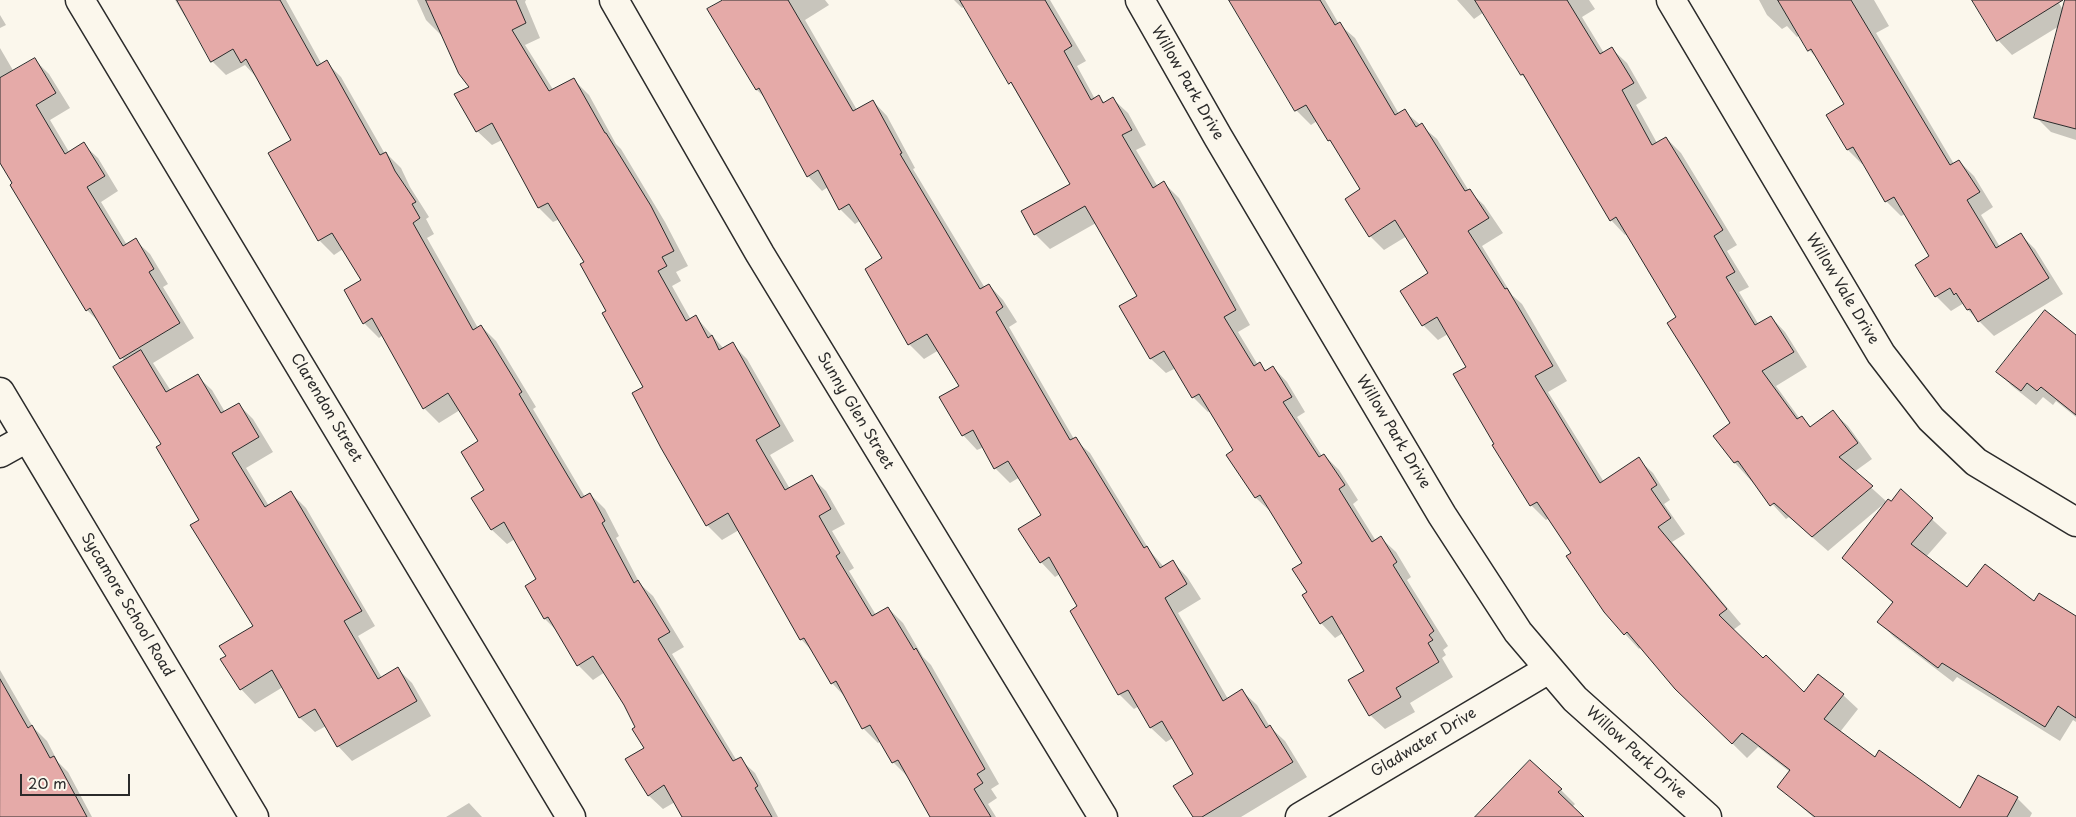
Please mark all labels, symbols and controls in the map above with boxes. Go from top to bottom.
street label: Willow Park Drive [1147,23,1227,143]
street label: Willow Vale Drive [1802,230,1882,348]
street label: Sunny Glen Street [813,349,897,473]
street label: Clarendon Street [286,350,366,466]
street label: Willow Park Drive [1352,372,1434,492]
street label: Sycamore School Road [77,530,177,680]
street label: Willow Park Drive [1582,703,1690,803]
street label: Gladwater Drive [1368,704,1480,782]
scale bar [22,764,132,796]
text: 20 m [28,771,67,794]

